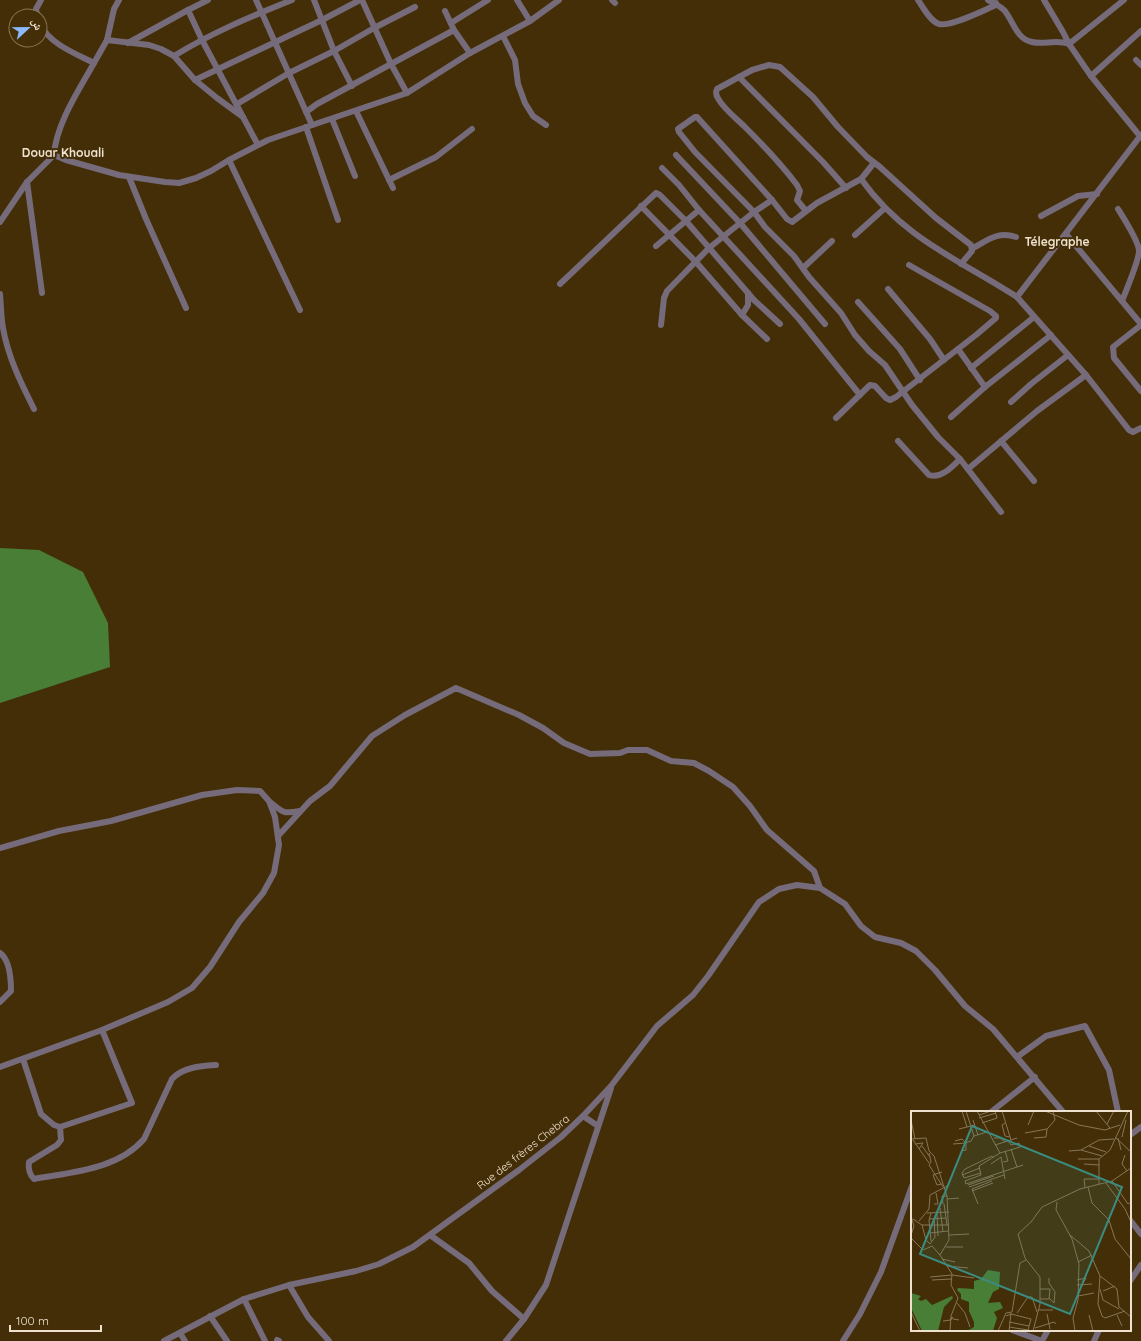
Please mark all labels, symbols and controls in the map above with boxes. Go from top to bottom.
north arrow [8,8,48,48]
text: ش [28,16,46,33]
district label: Douar Khouali [22,145,104,160]
district label: Télegraphe [1024,234,1090,249]
inset map [911,1111,1131,1331]
street label: Rue des frères Chebra [474,1112,572,1192]
scale bar [10,1307,101,1333]
text: 100 m [16,1313,49,1328]

